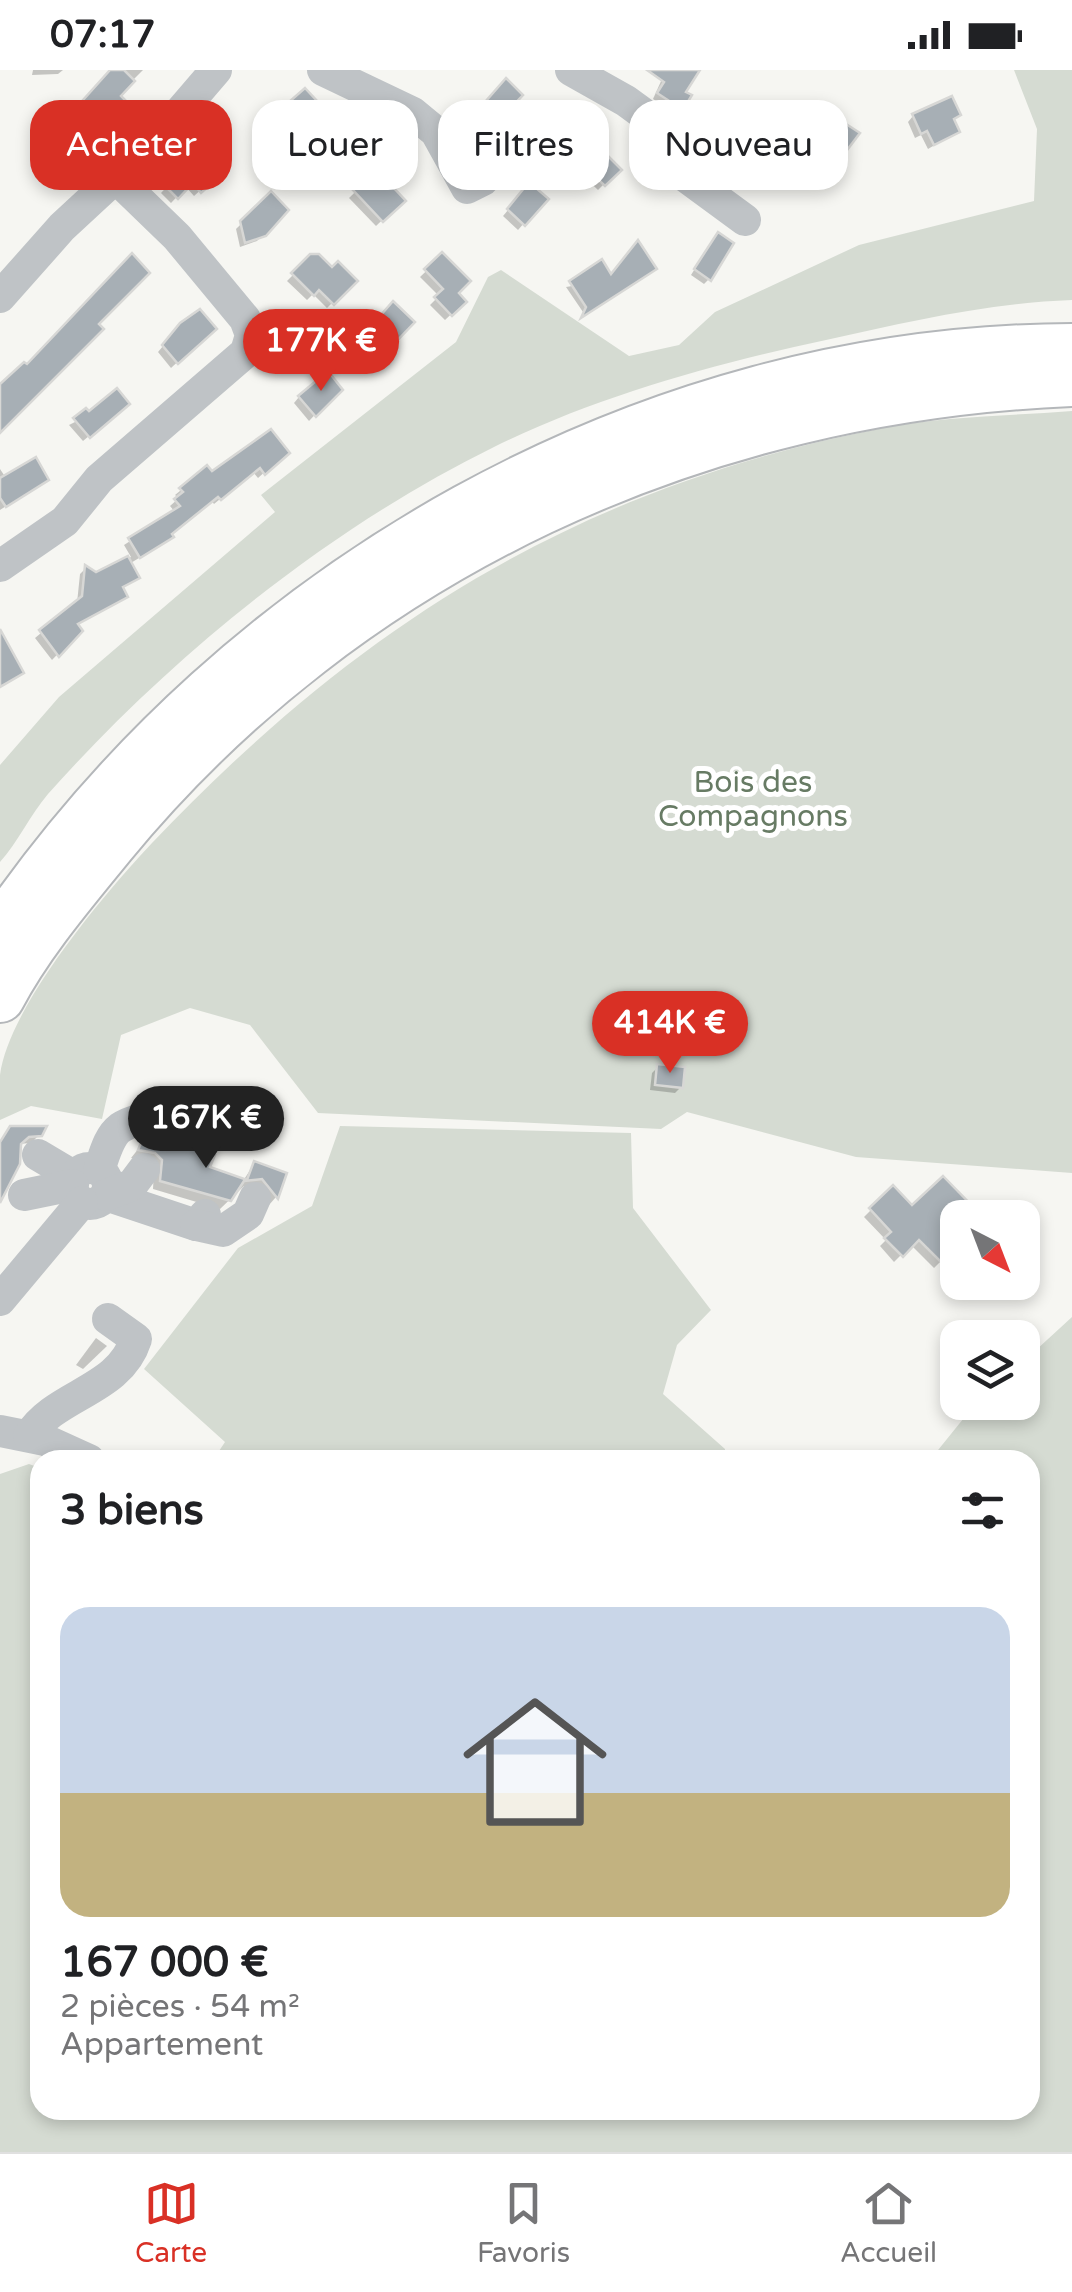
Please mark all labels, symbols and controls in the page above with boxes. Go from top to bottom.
text: 07:17 [50,12,155,58]
chip: Acheter [30,100,232,190]
chip: Louer [252,100,418,190]
chip: Filtres [438,100,609,190]
chip: Nouveau [629,100,848,190]
pin: 177K € [240,309,402,394]
text: 177K € [265,322,377,360]
park label: Bois des Compagnons [658,764,848,835]
pin: 414K € [589,991,751,1076]
text: 414K € [614,1004,726,1042]
pin: 167K € [125,1086,287,1171]
text: 167K € [150,1099,262,1137]
north arrow [940,1200,1040,1300]
map controls [940,1200,1040,1420]
button: layers [940,1320,1040,1420]
icon: filters [955,1483,1010,1538]
text: 3 biens [60,1485,204,1536]
icon: home [445,1672,625,1852]
text: 167 000 € [60,1937,269,1988]
text: 2 pièces · 54 m² [60,1988,300,2026]
text: Appartement [60,2026,263,2064]
tab: Carte [135,2176,207,2270]
tab: Favoris [477,2176,570,2270]
tab: Accueil [840,2176,937,2270]

